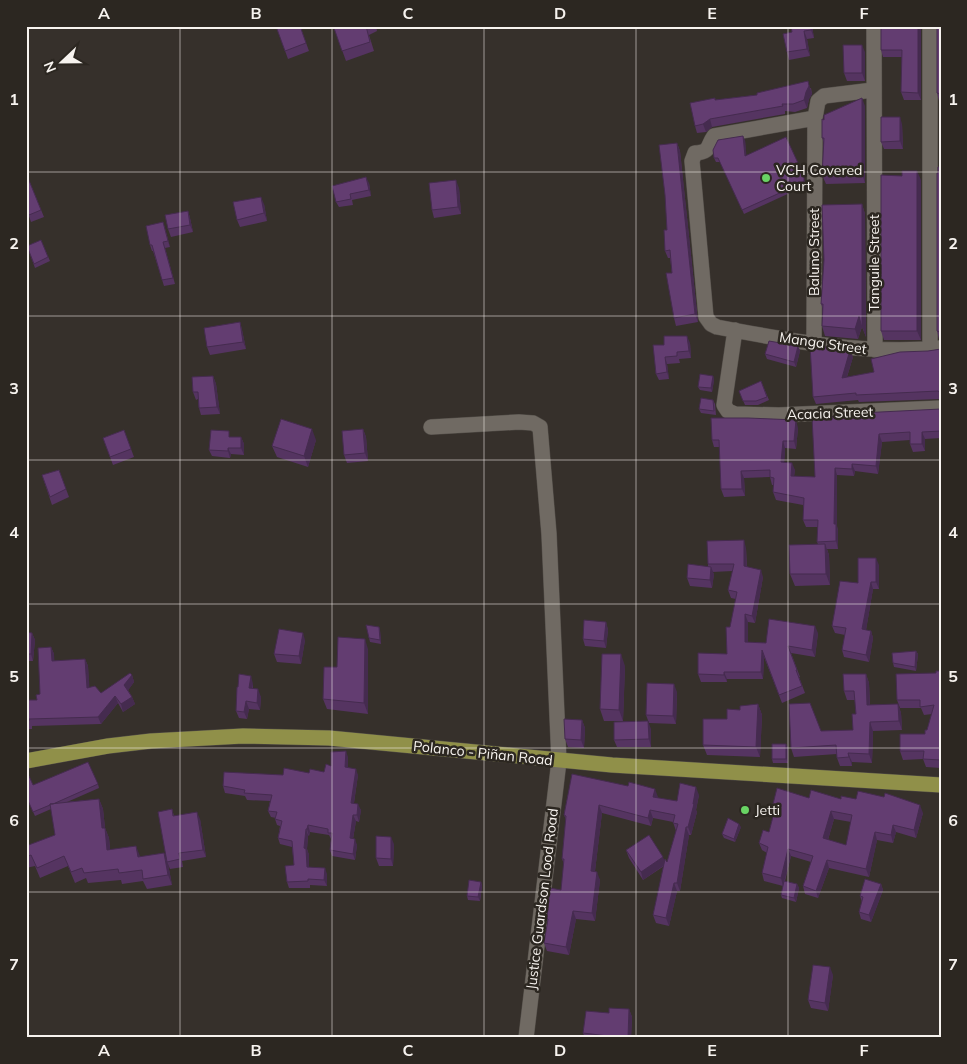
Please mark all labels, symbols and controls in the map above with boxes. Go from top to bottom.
text: A [98,3,110,23]
text: B [250,3,262,23]
text: C [403,3,414,23]
text: D [554,3,566,23]
text: E [707,3,717,23]
text: F [859,3,869,23]
north arrow [38,38,88,88]
text: N [40,59,60,75]
text: 1 [9,89,19,109]
text: 1 [948,89,958,109]
place label: VCH Covered Court [776,161,862,195]
marker: VCH Covered Court [760,172,772,184]
street label: Baluno Street [805,208,823,296]
street label: Tanguile Street [865,214,883,312]
text: 2 [9,233,19,253]
text: 2 [948,233,958,253]
street label: Manga Street [778,328,868,358]
text: 3 [9,378,19,398]
text: 3 [948,378,958,398]
street label: Acacia Street [786,402,874,424]
text: 4 [9,522,19,542]
text: 4 [948,522,958,542]
text: 5 [9,666,19,686]
text: 5 [948,666,958,686]
street label: Polanco - Piñan Road [412,737,554,769]
place label: Jetti [755,801,780,819]
marker: Jetti [739,804,751,816]
street label: Justice Guardson Lood Road [522,807,562,991]
text: 6 [9,810,19,830]
text: 6 [948,810,958,830]
text: 7 [9,954,19,974]
text: 7 [948,954,958,974]
text: A [98,1040,110,1060]
text: B [250,1040,262,1060]
text: C [403,1040,414,1060]
text: D [554,1040,566,1060]
text: E [707,1040,717,1060]
text: F [859,1040,869,1060]

